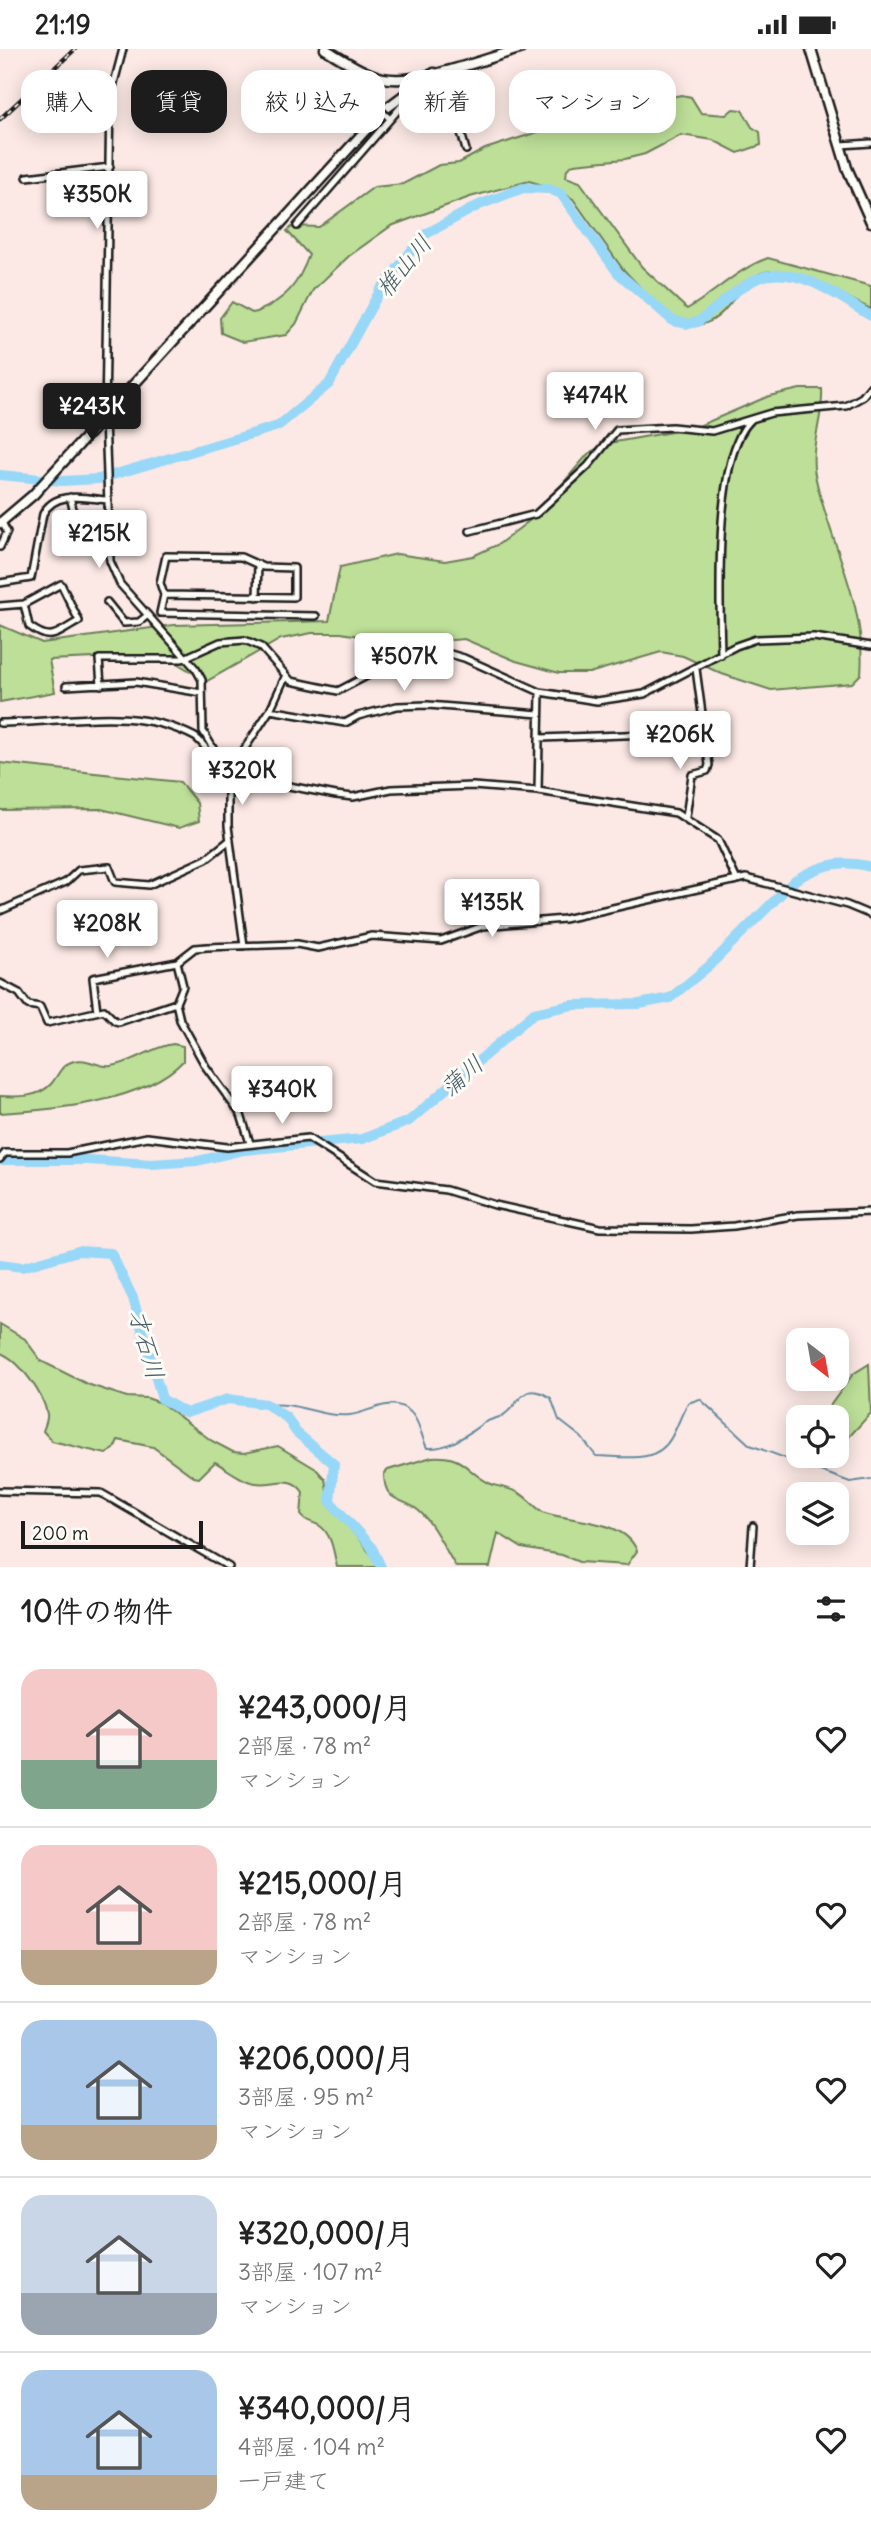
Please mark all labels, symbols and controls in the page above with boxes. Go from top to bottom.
text: 21:19 [35,8,91,41]
chip: 購入 [21,70,117,133]
chip: 賃貸 [131,70,227,133]
chip: 絞り込み [241,70,385,133]
chip: 新着 [399,70,495,133]
chip: マンション [509,70,676,133]
pin: ¥350K [48,171,146,231]
text: ¥350K [62,179,132,208]
water label: 椎山川 [369,228,438,303]
pin: ¥474K [546,373,644,432]
text: ¥474K [563,380,627,409]
pin: ¥243K [43,383,141,443]
text: ¥243K [59,391,125,420]
pin: ¥215K [50,511,148,570]
text: ¥215K [68,518,130,547]
pin: ¥507K [355,633,453,693]
text: ¥507K [371,641,437,670]
pin: ¥206K [631,711,729,771]
text: ¥206K [646,719,714,748]
pin: ¥320K [193,747,291,807]
text: ¥320K [208,755,276,784]
pin: ¥135K [443,879,541,939]
text: ¥135K [460,887,524,916]
pin: ¥208K [58,901,156,960]
text: ¥208K [73,908,141,937]
water label: 蒲川 [433,1048,489,1102]
pin: ¥340K [233,1067,331,1126]
text: ¥340K [247,1074,317,1103]
water label: 才石川 [123,1305,171,1382]
north arrow [786,1328,849,1391]
map controls [786,1328,849,1545]
button: locate [786,1405,849,1468]
button: layers [786,1482,849,1545]
scale bar [21,1518,203,1550]
text: 200 m [32,1521,89,1545]
icon: filters [812,1590,850,1628]
text: 10件の物件 [21,1592,173,1630]
text: ¥243,000/月 [238,1688,412,1726]
icon: home [77,1697,161,1781]
icon: heart [812,1720,850,1758]
text: 2部屋 · 78 m² [238,1731,371,1760]
text: マンション [238,1765,352,1794]
text: ¥215,000/月 [238,1864,407,1902]
icon: home [77,1873,161,1957]
icon: heart [812,1896,850,1934]
text: 2部屋 · 78 m² [238,1907,371,1936]
text: マンション [238,1941,352,1970]
text: ¥206,000/月 [238,2039,415,2077]
icon: home [77,2048,161,2132]
icon: heart [812,2071,850,2109]
text: 3部屋 · 95 m² [238,2082,374,2111]
text: マンション [238,2116,352,2145]
text: ¥320,000/月 [238,2214,415,2252]
icon: home [77,2223,161,2307]
icon: heart [812,2246,850,2284]
text: 3部屋 · 107 m² [238,2257,383,2286]
text: マンション [238,2291,352,2320]
text: ¥340,000/月 [238,2389,416,2427]
icon: home [77,2398,161,2482]
icon: heart [812,2421,850,2459]
text: 4部屋 · 104 m² [238,2432,385,2461]
text: 一戸建て [238,2466,330,2495]

